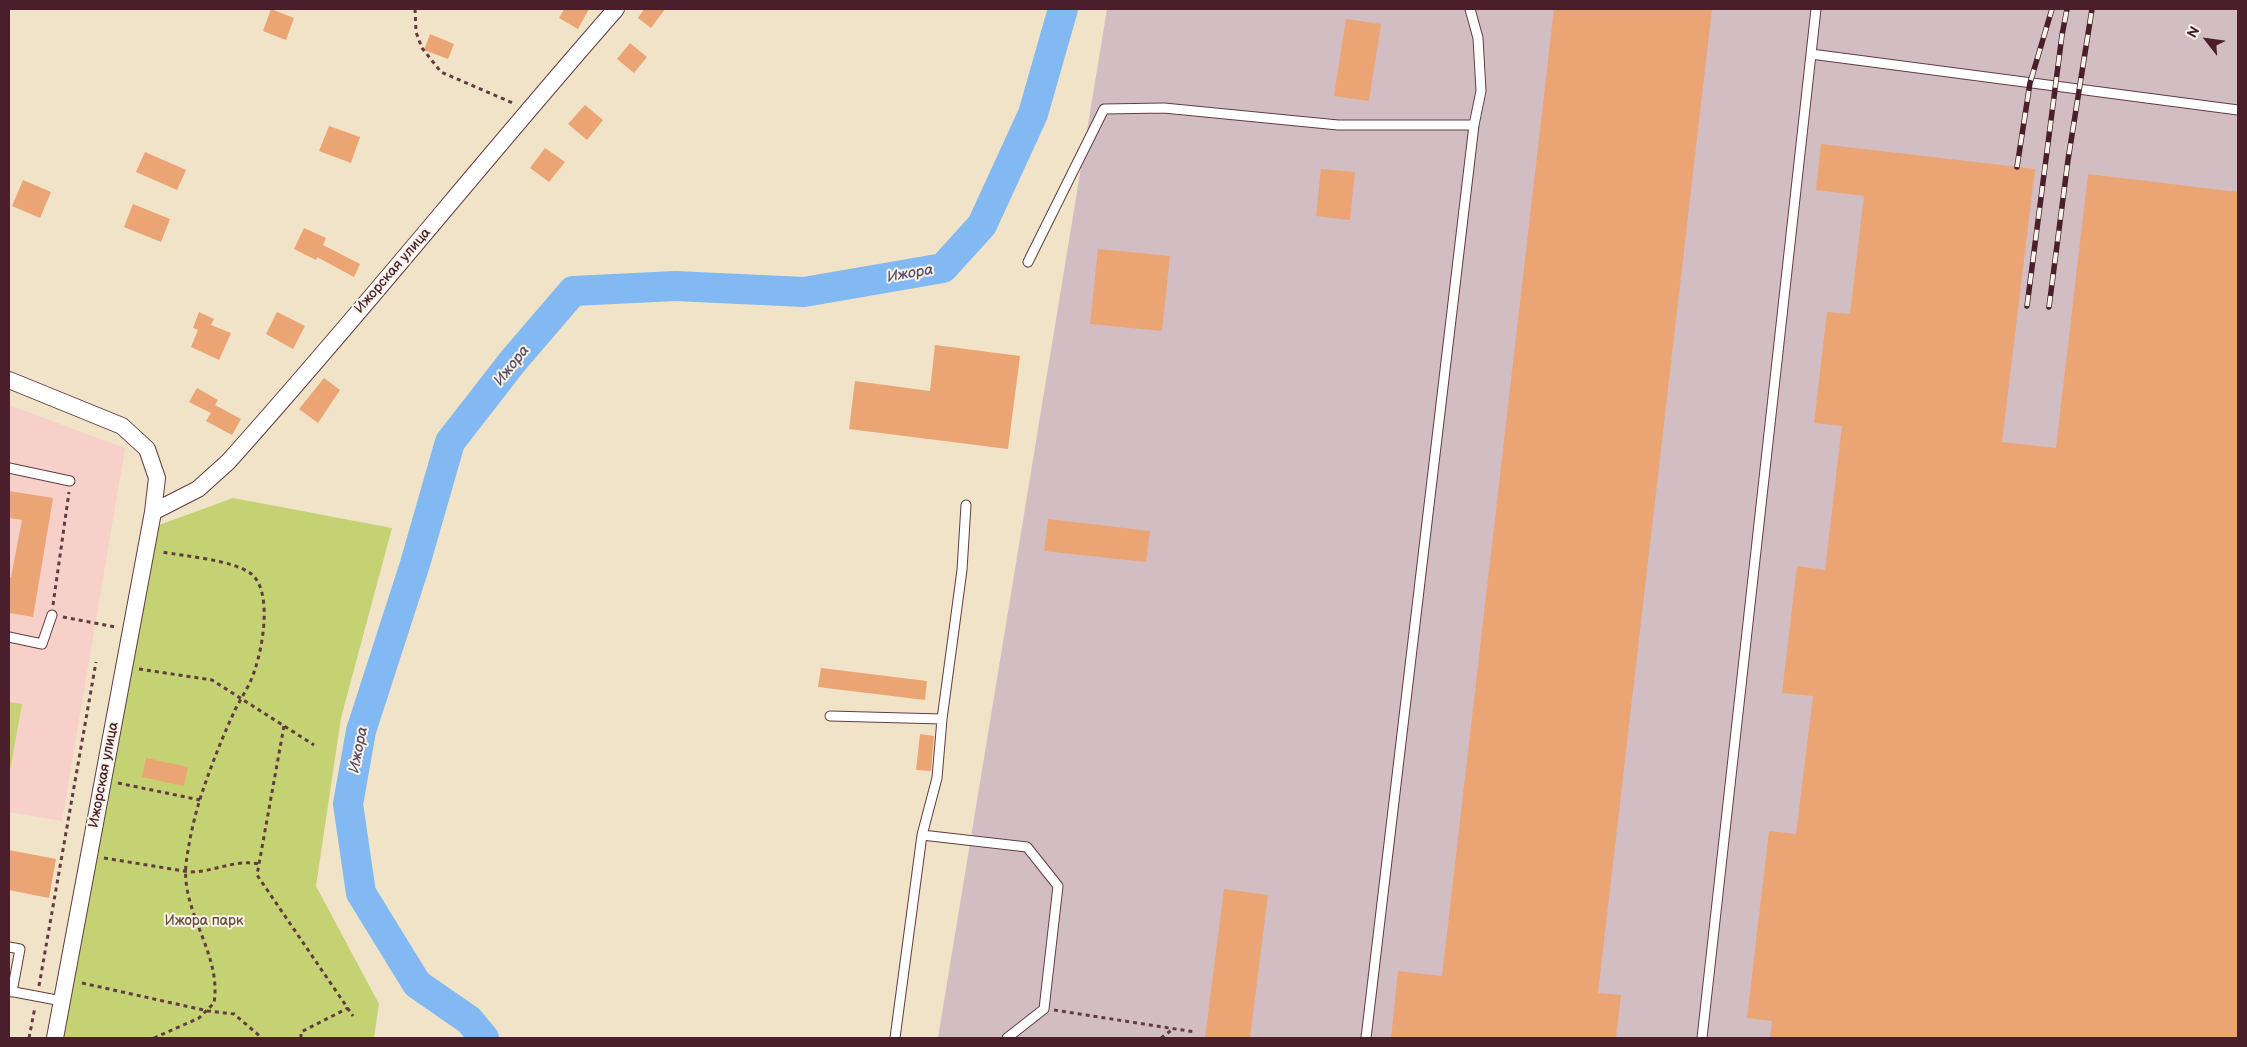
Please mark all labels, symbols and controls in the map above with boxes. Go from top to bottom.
north arrow [2182,15,2232,65]
text: N [2184,23,2204,41]
street label: Ижорская улица [351,225,435,317]
water label: Ижора [885,261,935,287]
water label: Ижора [490,342,534,390]
street label: Ижорская улица [85,721,123,829]
water label: Ижора [346,725,372,775]
park label: Ижора парк [165,913,243,929]

